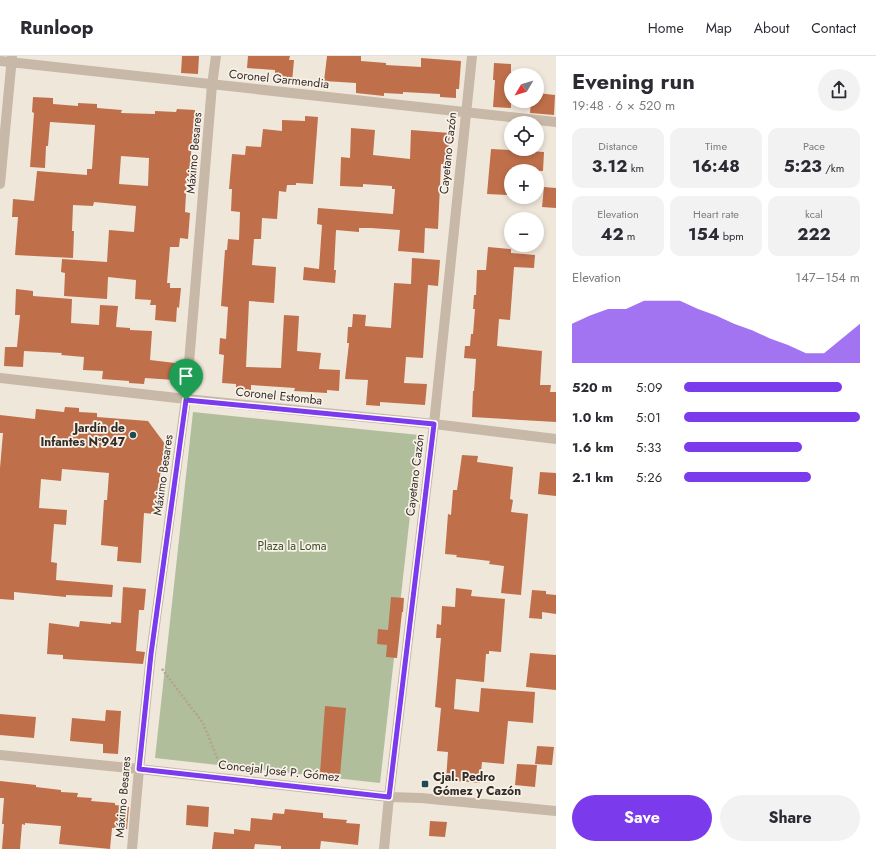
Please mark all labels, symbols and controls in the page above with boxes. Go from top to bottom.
text: Runloop [20,14,93,41]
text: Home [648,18,684,38]
text: Map [706,18,732,38]
text: About [754,18,789,38]
text: Contact [811,18,856,38]
street label: Coronel Garmendia [228,65,330,93]
text: Evening run [572,65,695,97]
north arrow [504,68,544,108]
map controls [504,68,544,252]
button: share [818,69,860,111]
text: 19:48 · 6 × 520 m [572,96,675,115]
street label: Máximo Besares [181,111,207,194]
street label: Cayetano Cazón [435,111,461,195]
button: locate [504,116,544,156]
text: Distance [598,138,638,154]
text: Time [705,138,727,154]
text: Pace [803,138,825,154]
text: 3.12 [592,154,627,178]
text: 16:48 [692,154,740,178]
text: 5:23 [784,154,822,178]
text: km [627,160,644,176]
text: /km [822,160,844,176]
button: + [504,164,544,204]
text: Elevation [597,206,639,222]
text: Heart rate [693,206,739,222]
text: kcal [805,206,823,222]
button: − [504,212,544,252]
text: 42 [601,222,624,246]
text: 154 [688,222,720,246]
text: 222 [797,222,831,246]
text: m [624,228,635,244]
text: bpm [720,228,744,244]
text: Elevation [572,268,621,287]
text: 147–154 m [795,268,860,287]
pin [169,359,203,400]
icon: arrive [175,365,197,387]
text: 520 m [572,378,612,397]
text: 5:09 [636,378,663,397]
street label: Coronel Estomba [235,383,323,410]
text: 1.0 km [572,408,613,427]
text: 5:01 [636,408,661,427]
place label: Jardín de Infantes Nº947 [40,419,126,451]
marker: Jardín de Infantes Nº947 [128,430,138,440]
street label: Máximo Besares [148,433,178,517]
street label: Cayetano Cazón [401,433,429,517]
text: 1.6 km [572,438,614,457]
text: 5:33 [636,438,661,457]
text: 2.1 km [572,468,613,487]
text: 5:26 [636,468,662,487]
park label: Plaza la Loma [257,537,327,555]
street label: Máximo Besares [110,755,136,838]
street label: Concejal José P. Gómez [217,756,341,786]
place label: Cjal. Pedro Gómez y Cazón [433,768,521,800]
marker: Cjal. Pedro Gómez y Cazón [420,779,430,789]
button: Save [572,795,712,841]
button: Share [720,795,860,841]

